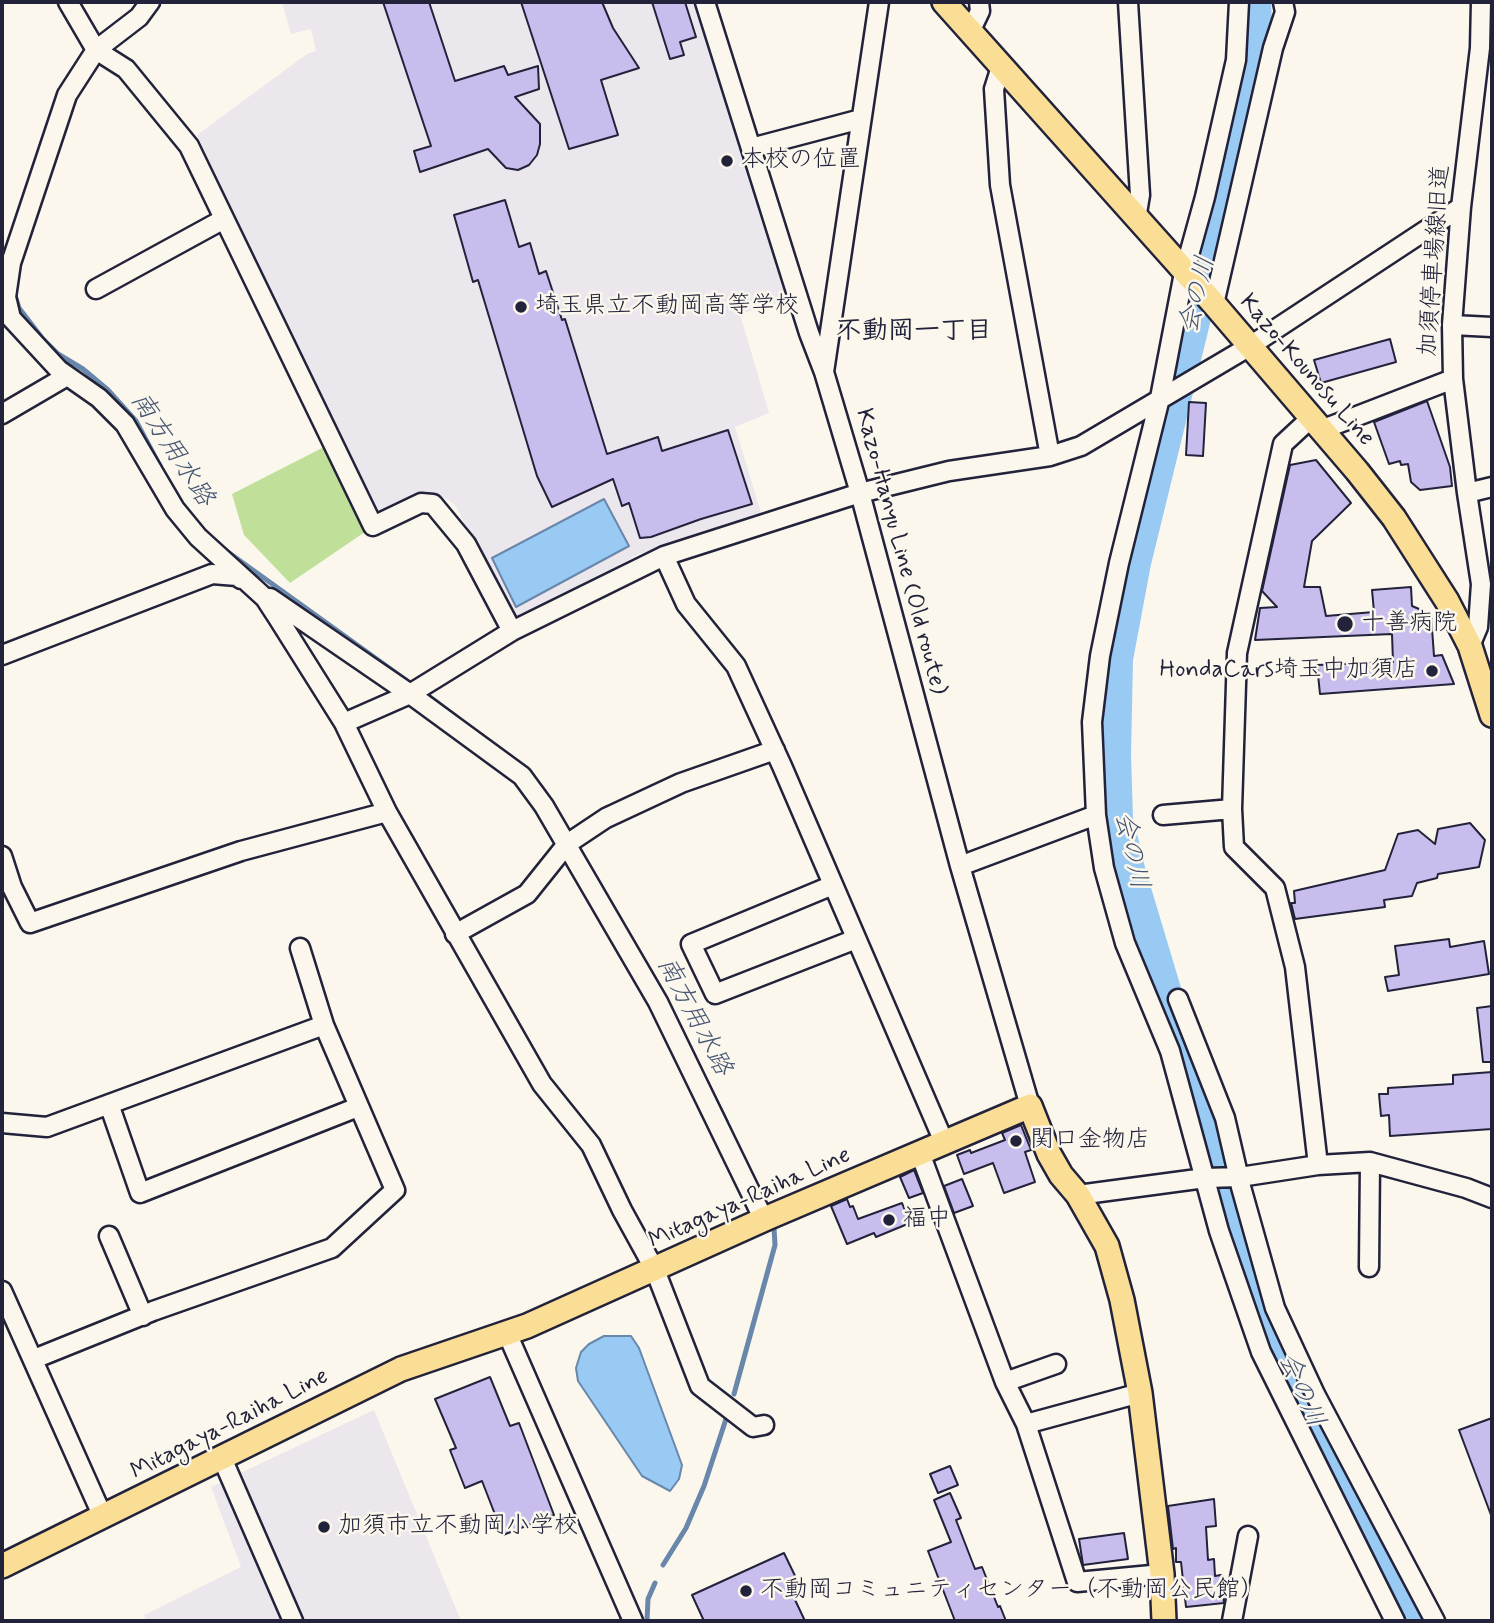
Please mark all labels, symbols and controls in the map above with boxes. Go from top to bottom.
place label: 本校の位置 [741,147,861,175]
marker: 本校の位置 [719,153,735,169]
street label: 加須停車場線旧道 [1415,164,1457,358]
water label: 会の川 [1175,253,1223,337]
street label: Kazo-Kounosu Line [1232,289,1380,453]
place label: 埼玉県立不動岡高等学校 [535,293,799,321]
marker: 埼玉県立不動岡高等学校 [513,299,529,315]
district label: 不動岡一丁目 [836,317,992,349]
water label: 南方用水路 [123,387,219,513]
street label: Kazo-Hanyu Line (Old route) [848,406,952,698]
place label: 十善病院 [1361,610,1457,638]
marker: 十善病院 [1335,614,1355,634]
place label: HondaCars埼玉中加須店 [1159,657,1418,685]
marker: HondaCars埼玉中加須店 [1424,663,1440,679]
water label: 会の川 [1106,809,1154,893]
water label: 南方用水路 [649,952,737,1082]
place label: 関口金物店 [1030,1127,1150,1155]
marker: 関口金物店 [1008,1133,1024,1149]
street label: Mitagaya-Raiha Line [645,1142,855,1256]
place label: 福中 [903,1206,951,1234]
marker: 福中 [881,1212,897,1228]
water label: 会の川 [1270,1349,1330,1433]
street label: Mitagaya-Raiha Line [126,1363,334,1487]
place label: 加須市立不動岡小学校 [338,1513,578,1541]
marker: 加須市立不動岡小学校 [316,1519,332,1535]
place label: 不動岡コミュニティセンター（不動岡公民館） [760,1577,1264,1605]
marker: 不動岡コミュニティセンター（不動岡公民館） [738,1583,754,1599]

